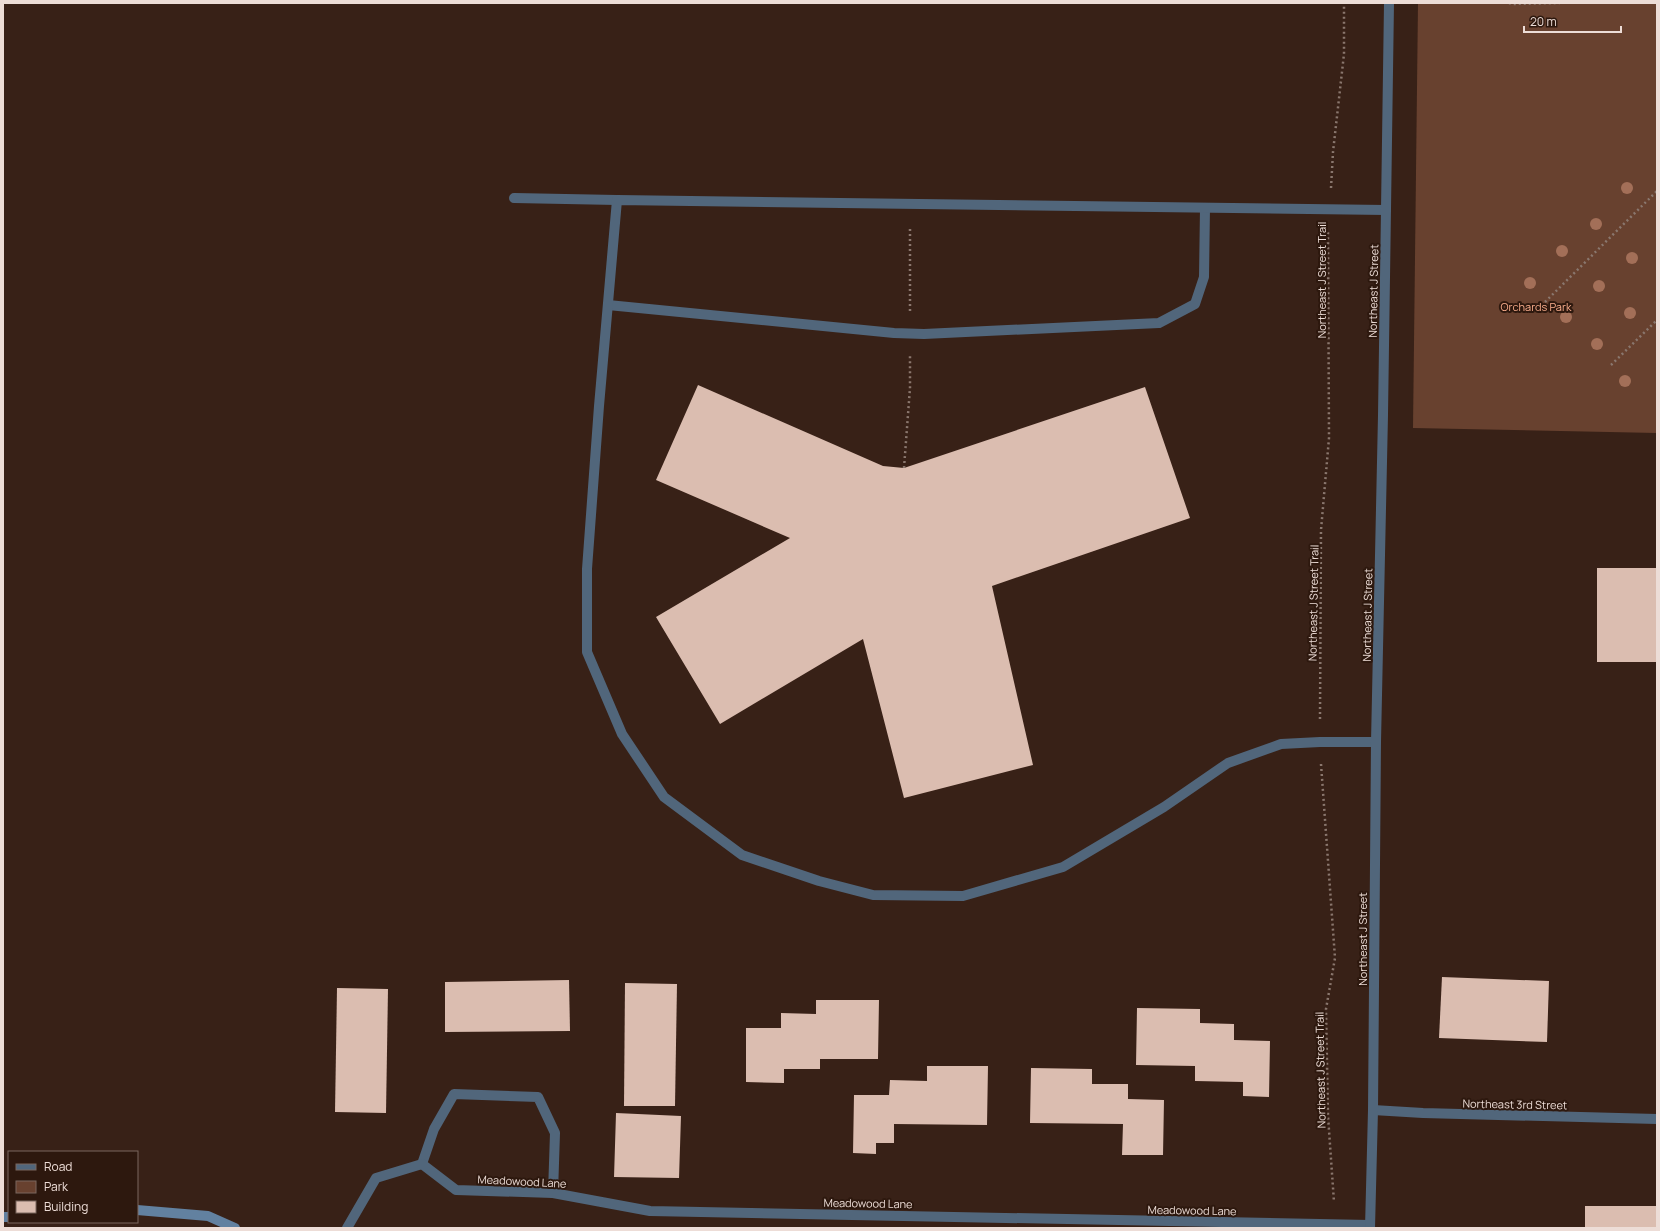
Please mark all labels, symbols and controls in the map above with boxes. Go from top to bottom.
scale bar [1524,8,1621,34]
text: 20 m [1530,13,1557,30]
street label: Northeast J Street Trail [1314,222,1329,338]
street label: Northeast J Street [1365,244,1381,338]
park label: Orchards Park [1501,299,1572,314]
street label: Northeast J Street Trail [1304,545,1322,661]
street label: Northeast J Street [1359,568,1375,662]
street label: Northeast J Street [1355,892,1370,986]
street label: Northeast J Street Trail [1311,1012,1329,1128]
street label: Northeast 3rd Street [1463,1096,1567,1112]
legend [8,1151,138,1223]
text: Road [44,1158,72,1175]
street label: Meadowood Lane [477,1171,567,1191]
text: Park [44,1178,69,1195]
street label: Meadowood Lane [823,1195,913,1211]
text: Building [44,1198,88,1215]
street label: Meadowood Lane [1147,1202,1237,1218]

